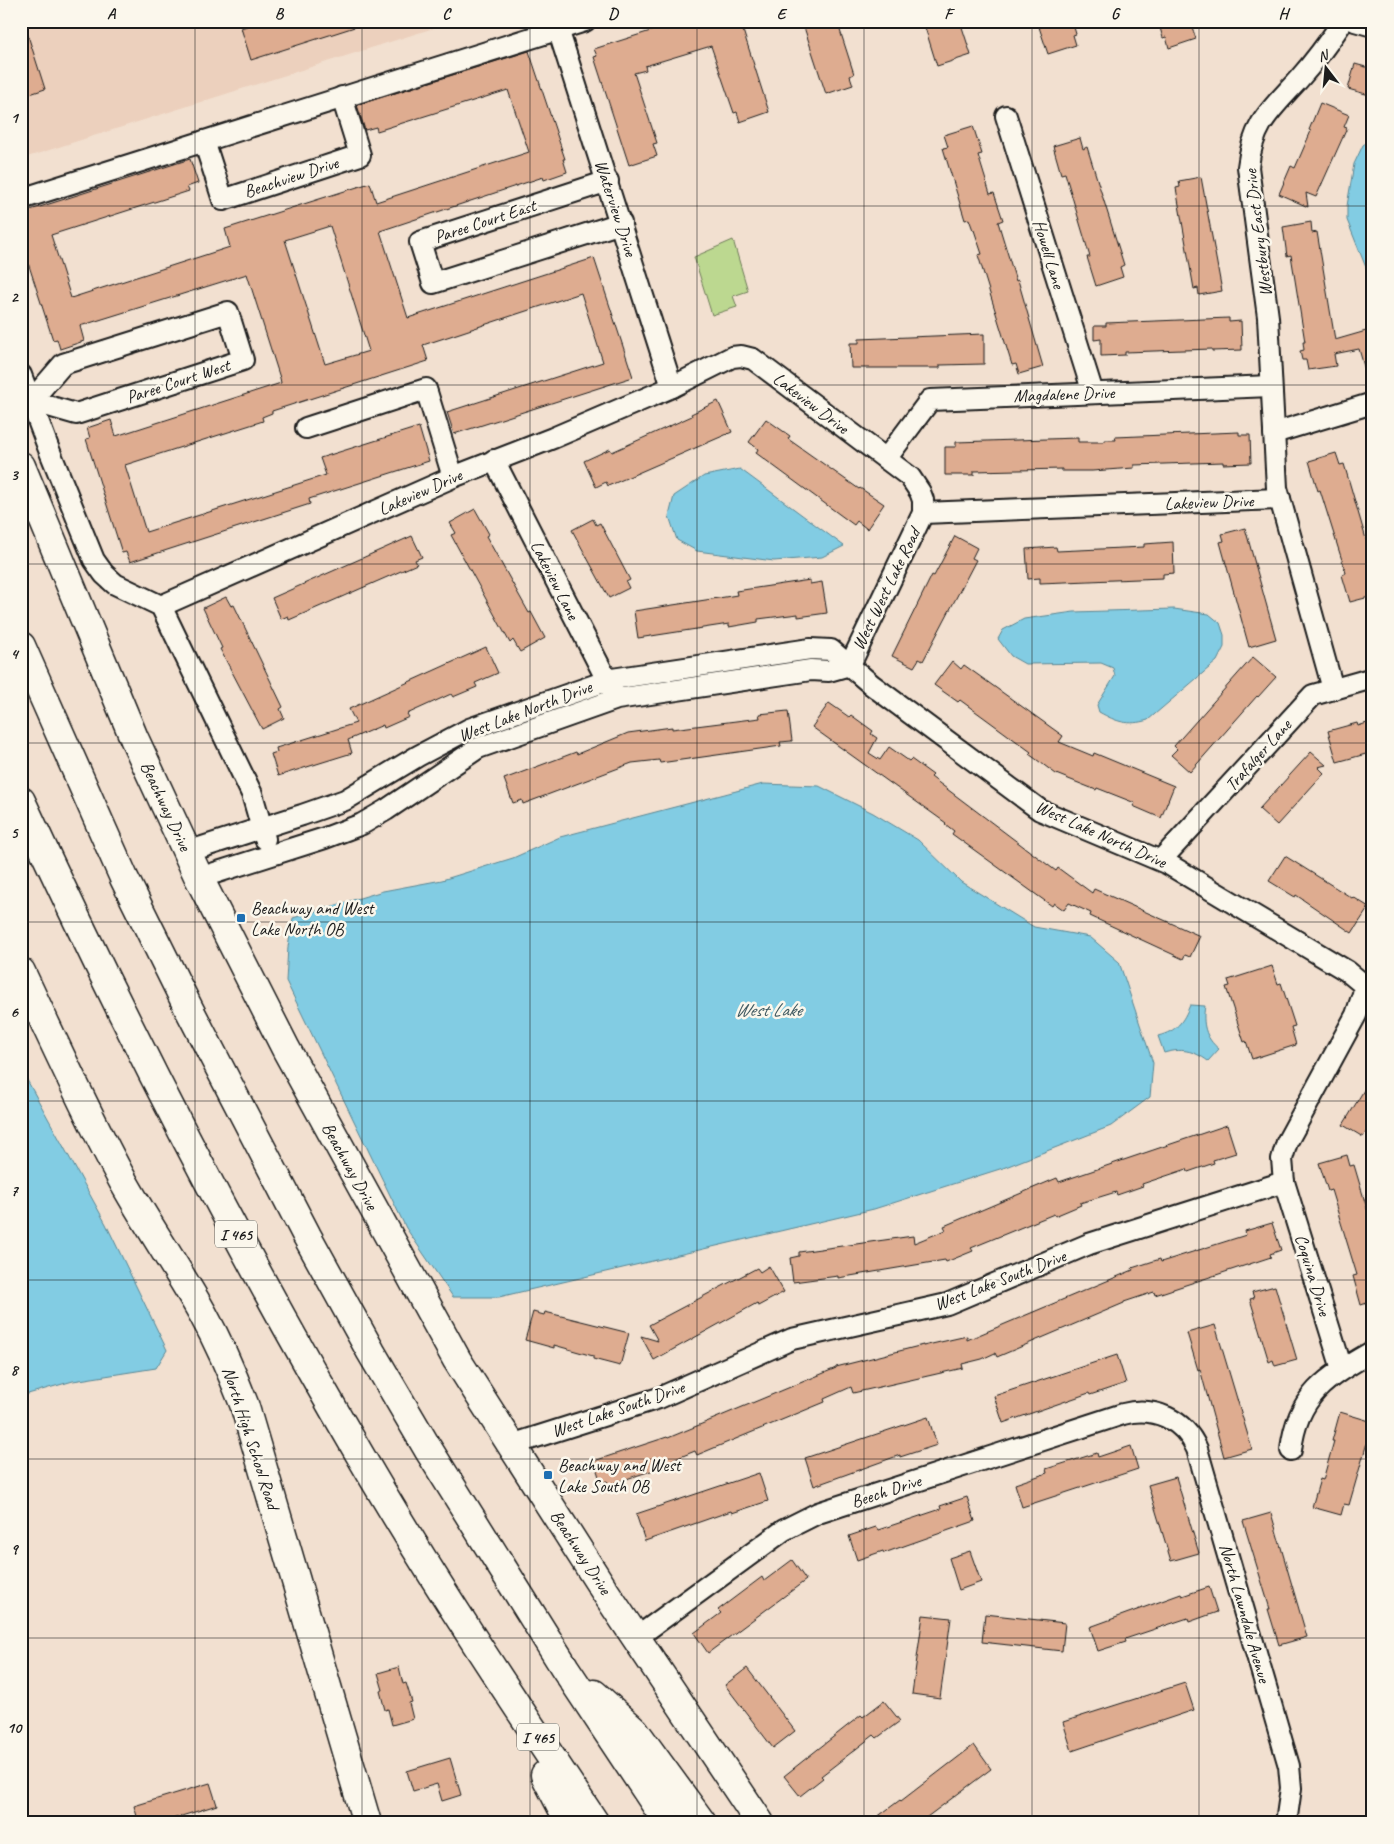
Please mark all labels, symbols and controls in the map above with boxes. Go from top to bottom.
text: A [107,4,117,24]
text: B [275,4,285,24]
text: C [442,4,452,24]
text: D [608,4,619,24]
text: E [777,4,788,24]
text: F [944,4,955,24]
text: G [1111,4,1121,24]
text: H [1278,4,1290,24]
north arrow [1302,42,1352,92]
text: N [1316,46,1331,65]
text: 1 [10,108,19,128]
street label: Beachview Drive [241,151,342,203]
street label: Waterview Drive [590,157,642,260]
street label: Westbury East Drive [1239,167,1277,298]
street label: Paree Court East [431,194,541,248]
street label: Howell Lane [1028,217,1070,292]
text: 2 [10,287,19,307]
street label: Paree Court West [124,353,234,408]
street label: Lakeview Drive [769,367,854,439]
street label: Magdalene Drive [1013,381,1116,407]
street label: Lakeview Drive [375,463,466,520]
text: 3 [10,465,19,485]
street label: Lakeview Drive [1164,489,1255,515]
street label: West West Lake Road [847,522,926,654]
street label: Lakeview Lane [526,537,585,624]
text: 4 [10,644,19,664]
street label: West Lake North Drive [455,675,596,747]
street label: Trafalger Lane [1220,714,1297,795]
street label: Beachway Drive [136,758,197,855]
street label: West Lake North Drive [1032,795,1171,873]
text: 5 [11,823,20,843]
place label: Beachway and West Lake North OB [251,897,376,940]
marker: Beachway and West Lake North OB [235,912,247,924]
water label: West Lake [735,998,804,1022]
text: 6 [10,1002,19,1022]
street label: Beachway Drive [317,1119,384,1214]
text: 7 [10,1181,19,1201]
road number: I 465 [215,1220,257,1248]
street label: Coquina Drive [1290,1232,1336,1319]
street label: West Lake South Drive [931,1244,1070,1315]
text: 8 [10,1360,19,1380]
street label: North High School Road [218,1364,285,1515]
street label: West Lake South Drive [549,1376,688,1442]
place label: Beachway and West Lake South OB [558,1454,683,1497]
marker: Beachway and West Lake South OB [542,1469,554,1481]
street label: Beech Drive [848,1469,925,1513]
street label: Beachway Drive [546,1506,617,1599]
text: 9 [10,1539,19,1559]
street label: North Lawndale Avenue [1215,1541,1276,1686]
text: 10 [7,1718,23,1738]
road number: I 465 [517,1724,559,1750]

